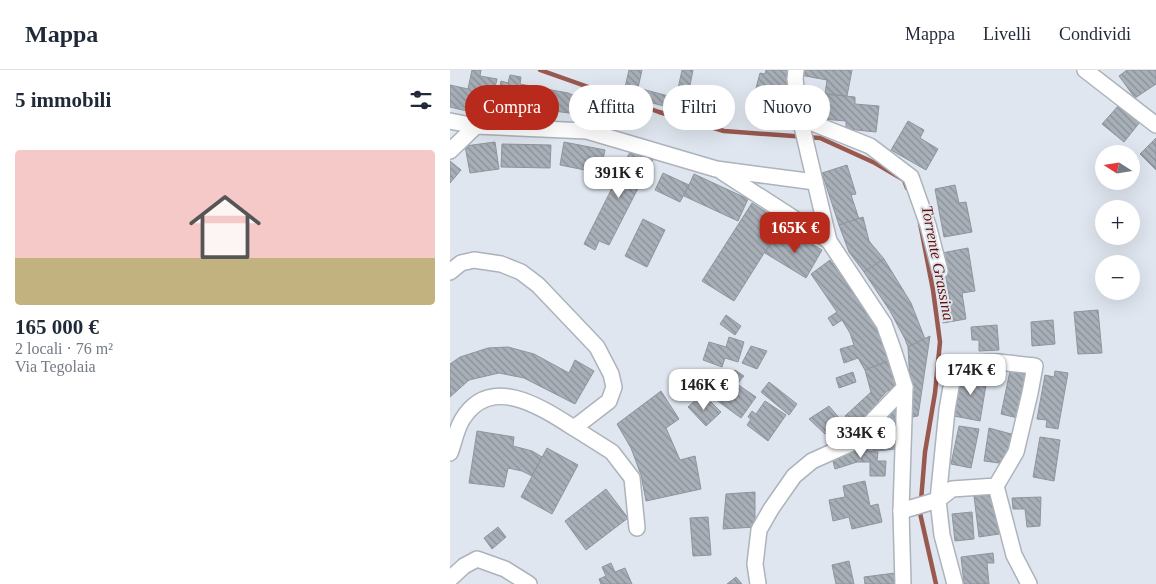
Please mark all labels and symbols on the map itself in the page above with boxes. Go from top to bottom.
north arrow [1095,145,1140,190]
pin: 391K € [578,156,660,199]
water label: Torrente Grassina [919,204,957,322]
pin: 165K € [754,212,836,254]
pin: 174K € [930,354,1012,396]
pin: 146K € [663,368,745,411]
pin: 334K € [820,416,902,459]

